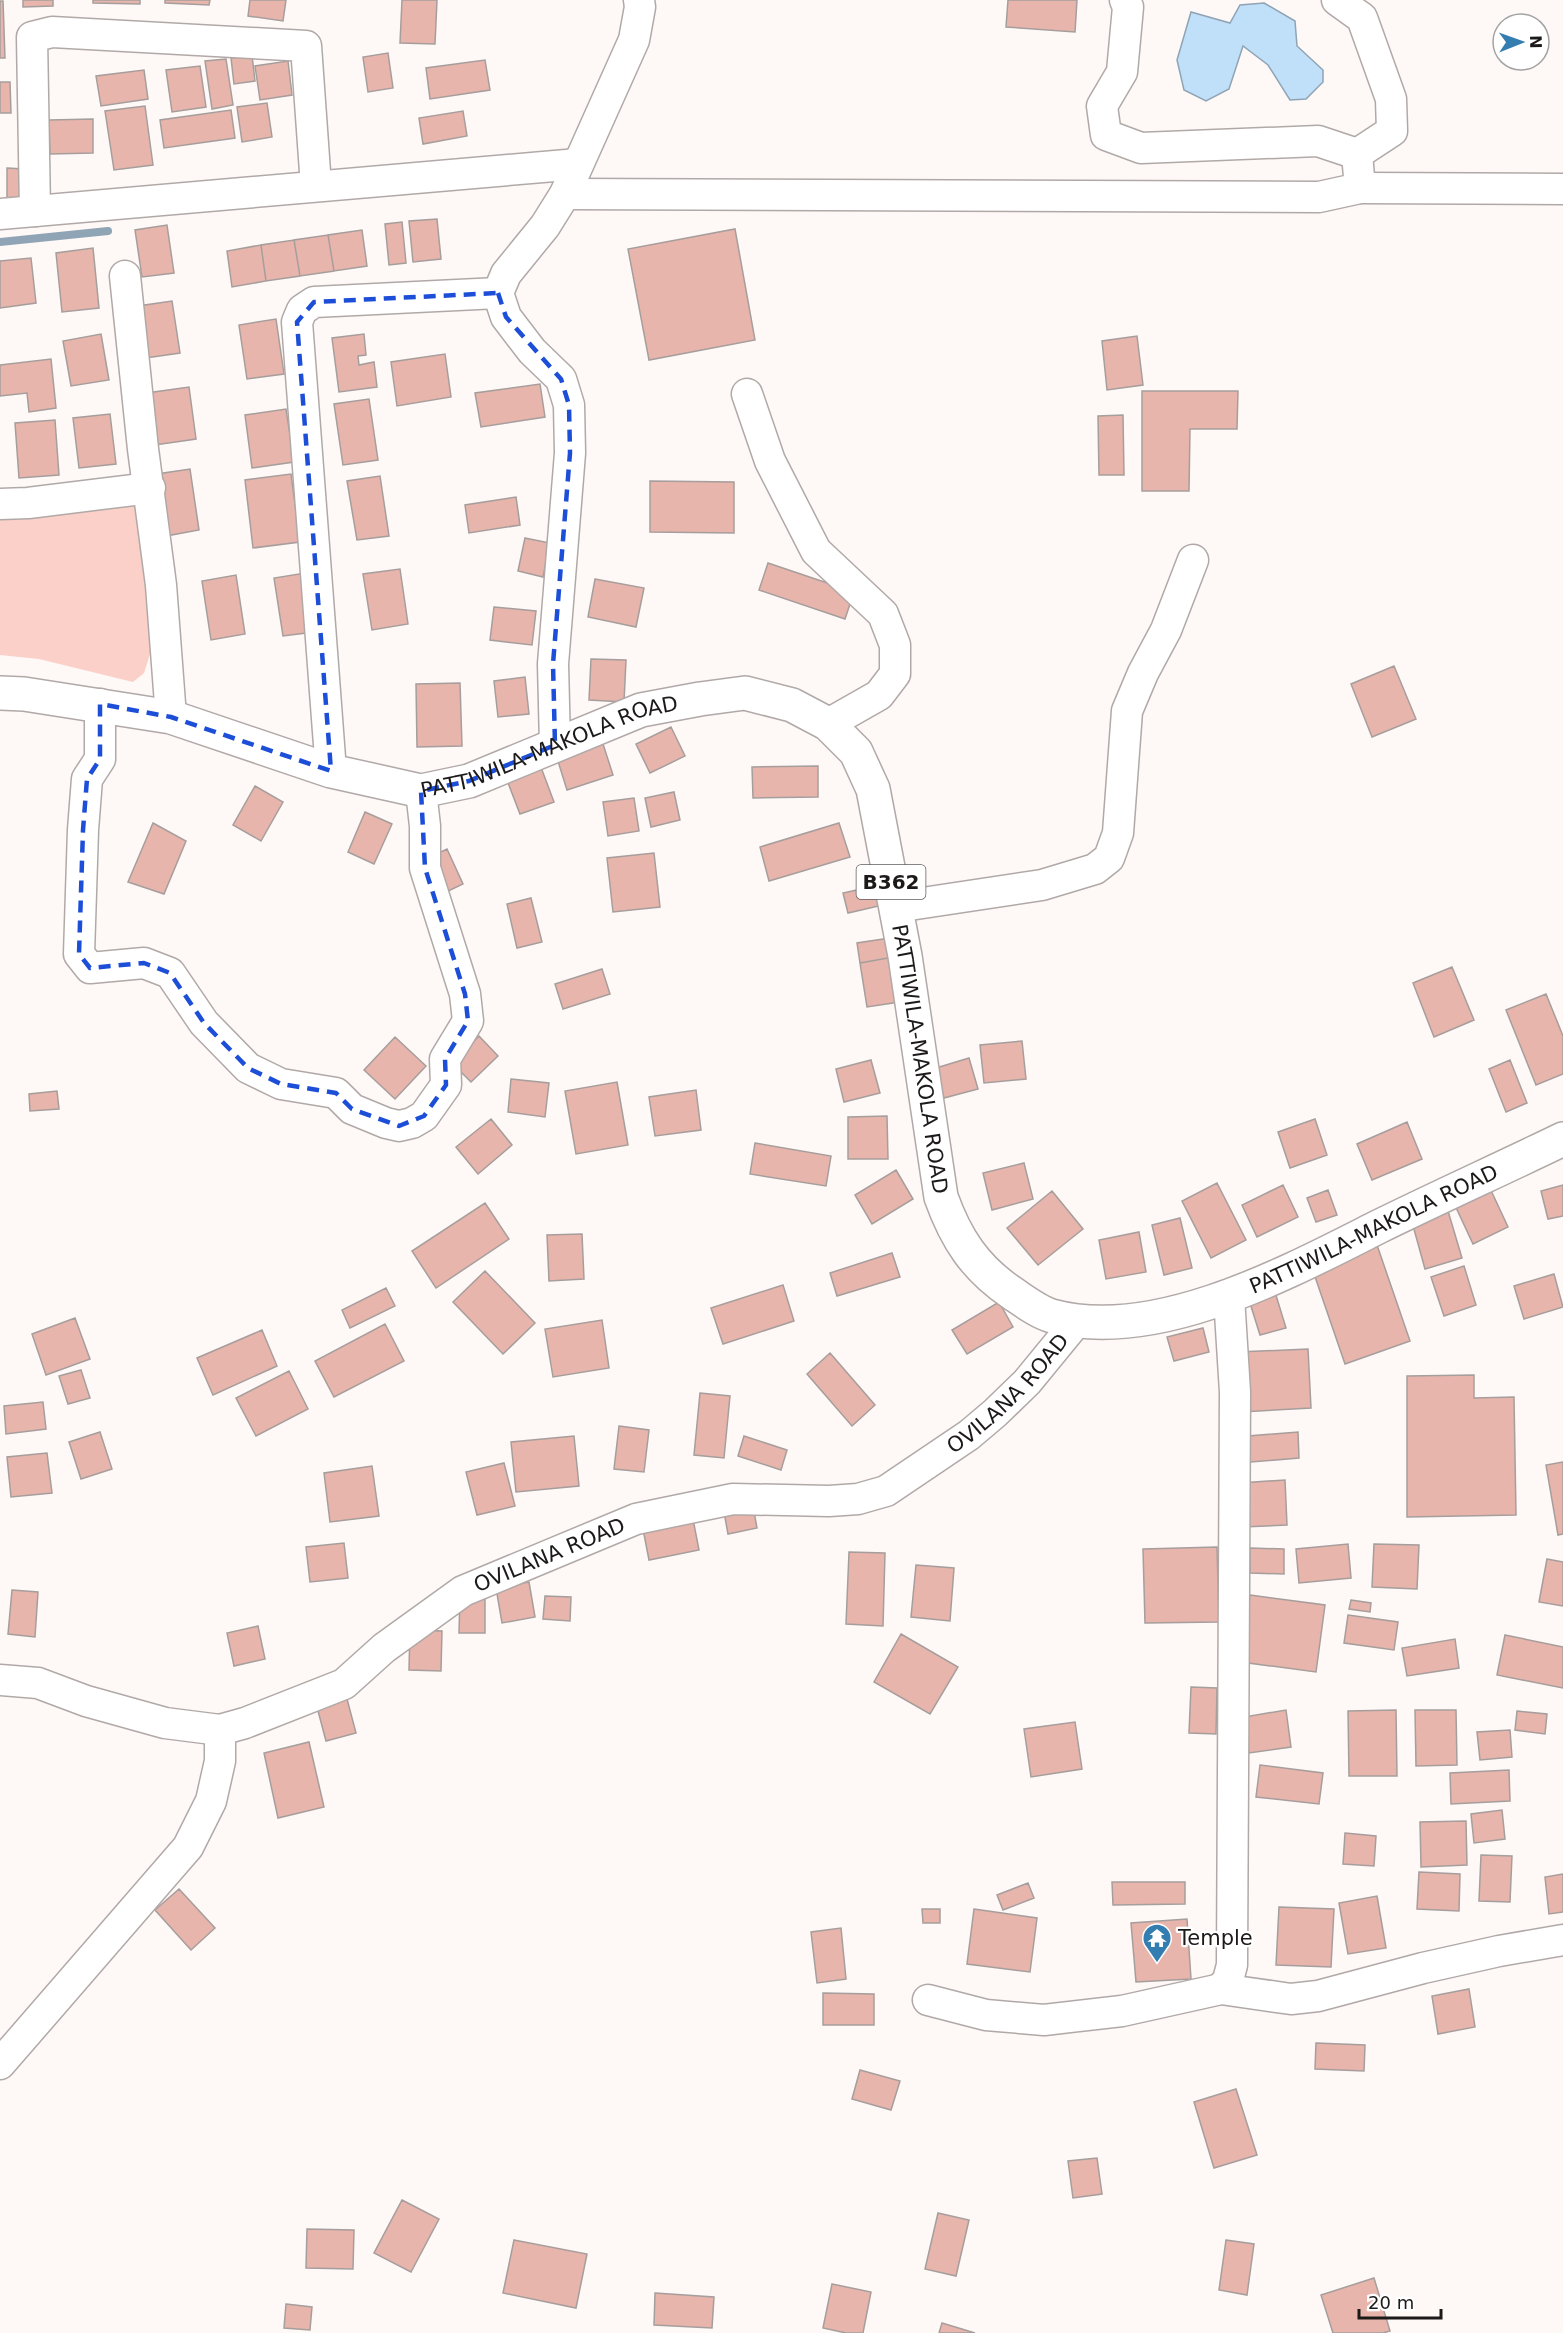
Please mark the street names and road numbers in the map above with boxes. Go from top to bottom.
street label: PATTIWILA-MAKOLA ROAD [418,691,680,803]
road number: B362 [856,865,926,899]
street label: PATTIWILA-MAKOLA ROAD [887,922,952,1195]
street label: PATTIWILA-MAKOLA ROAD [1246,1160,1502,1299]
street label: OVILANA ROAD [942,1329,1074,1458]
street label: OVILANA ROAD [470,1513,629,1597]

